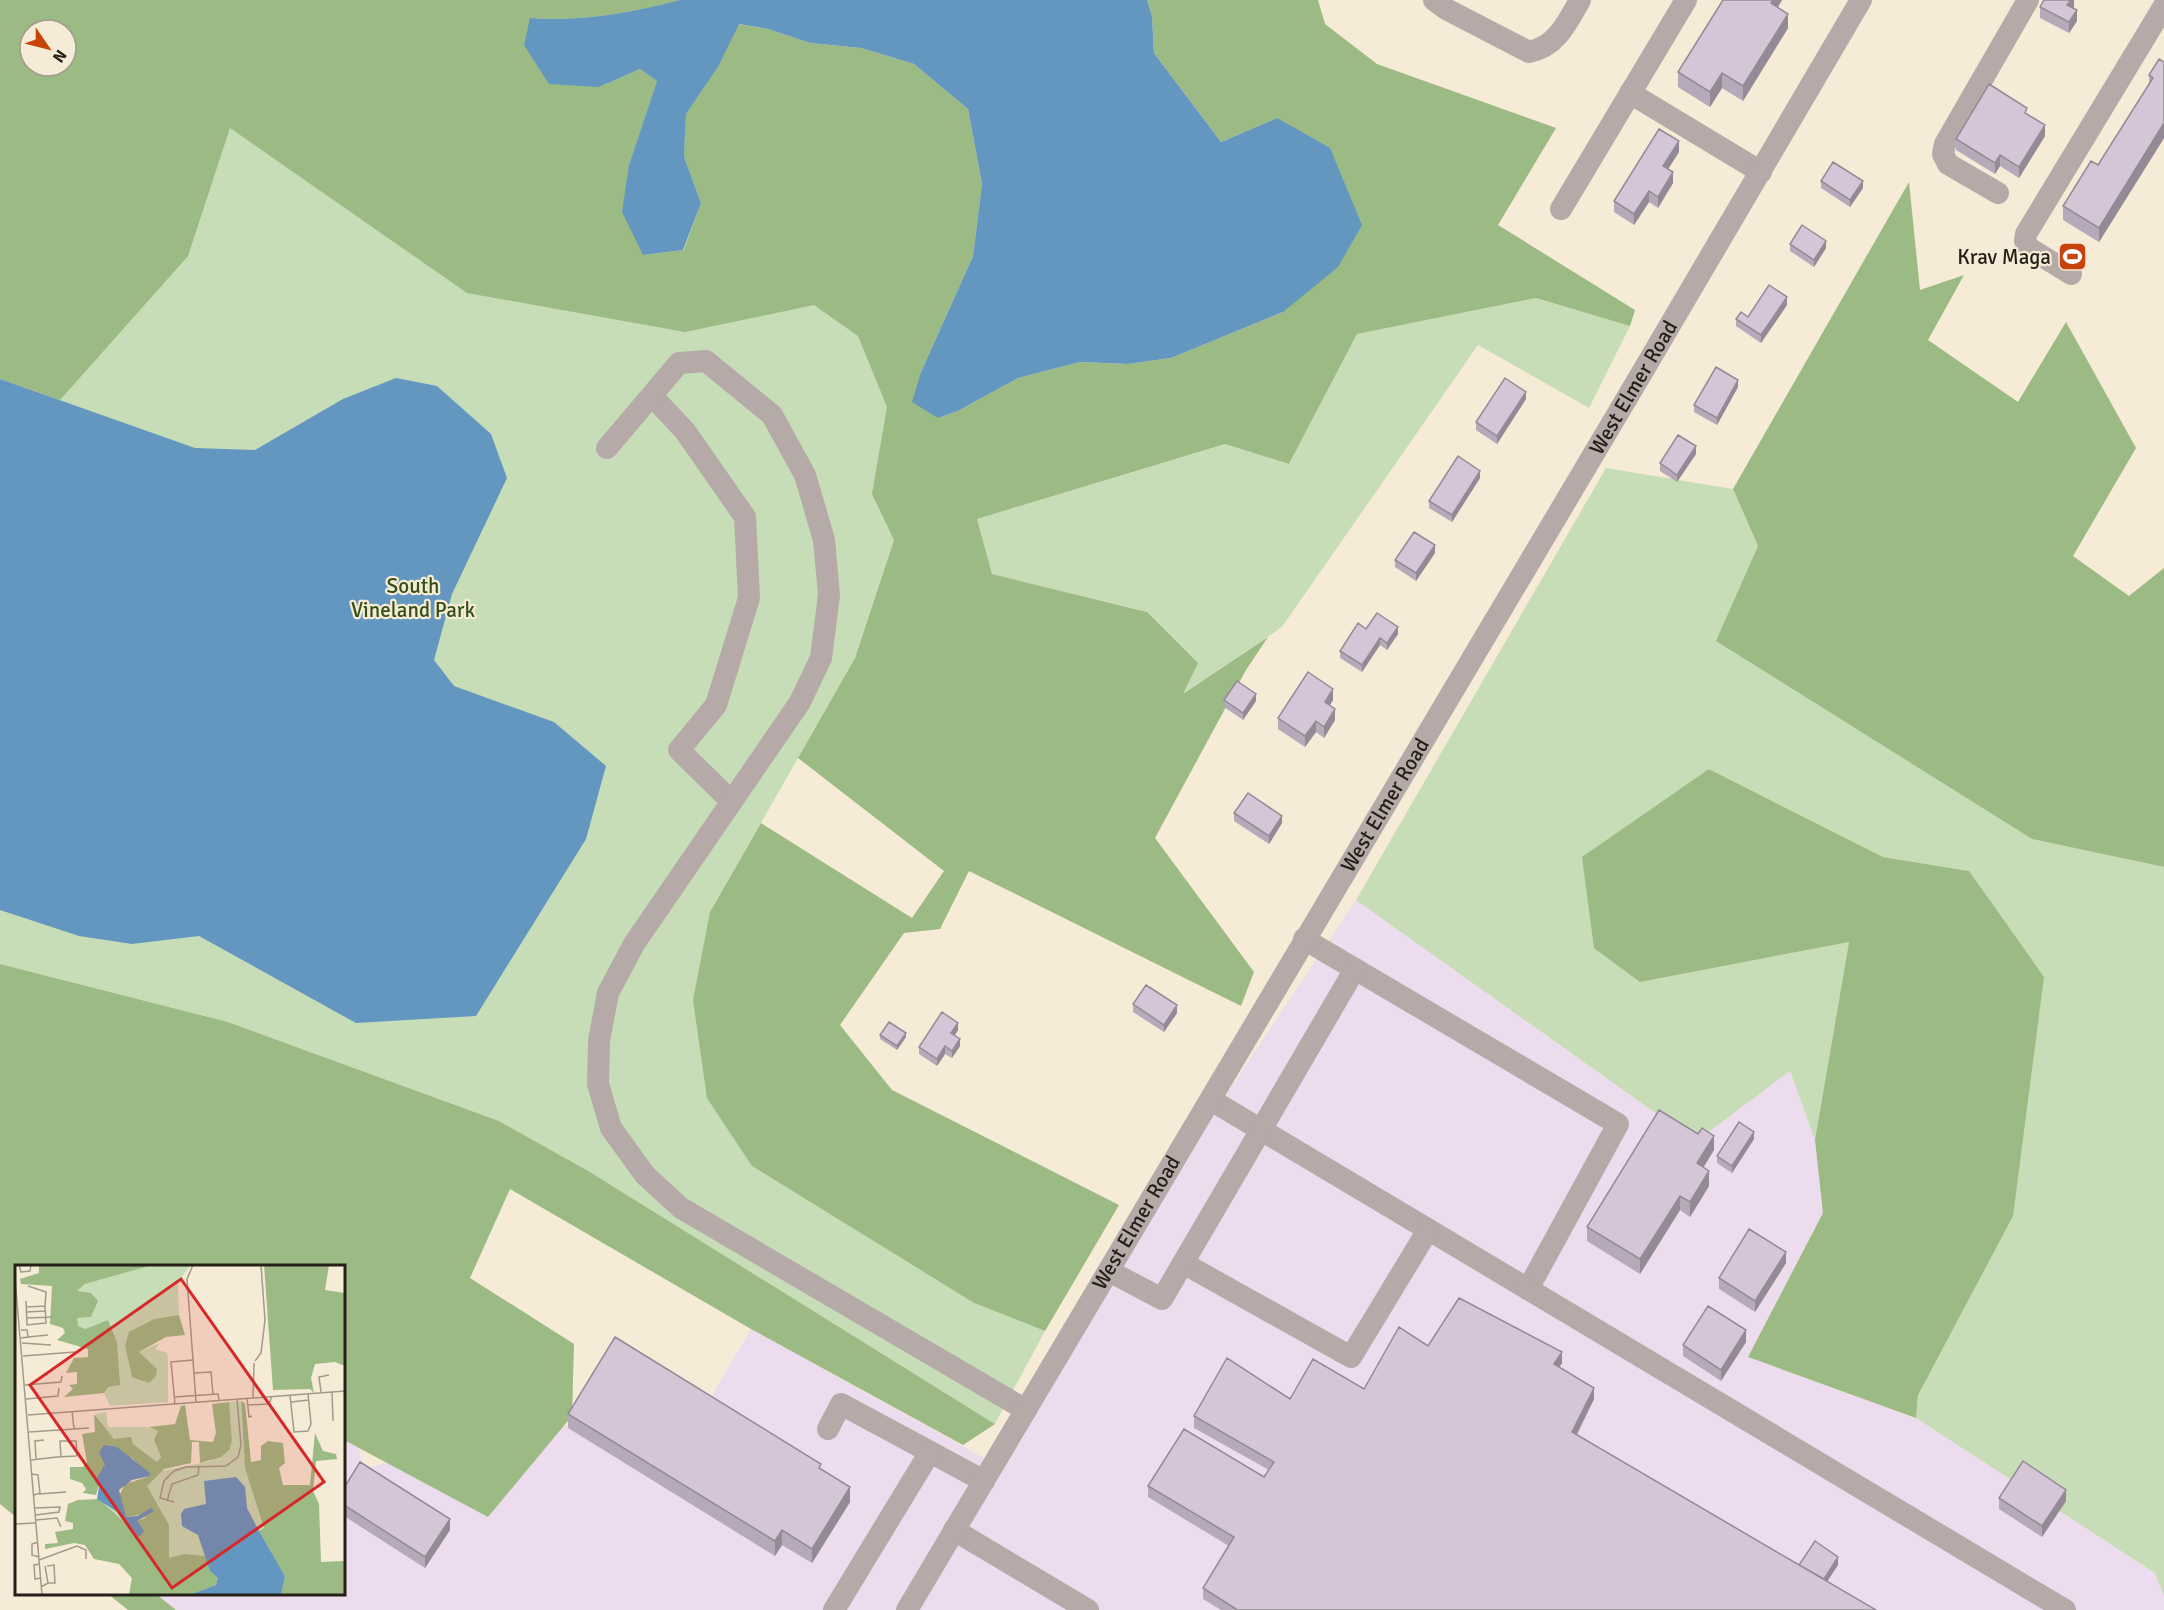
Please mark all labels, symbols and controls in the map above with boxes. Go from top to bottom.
north arrow [18,18,78,78]
text: N [48,46,71,66]
sports icon: Krav Maga [2056,241,2088,273]
place label: Krav Maga [1957,244,2051,270]
street label: West Elmer Road [1584,316,1683,459]
park label: South Vineland Park [351,573,476,623]
street label: West Elmer Road [1335,734,1435,877]
street label: West Elmer Road [1086,1151,1186,1294]
inset map [15,1265,345,1595]

